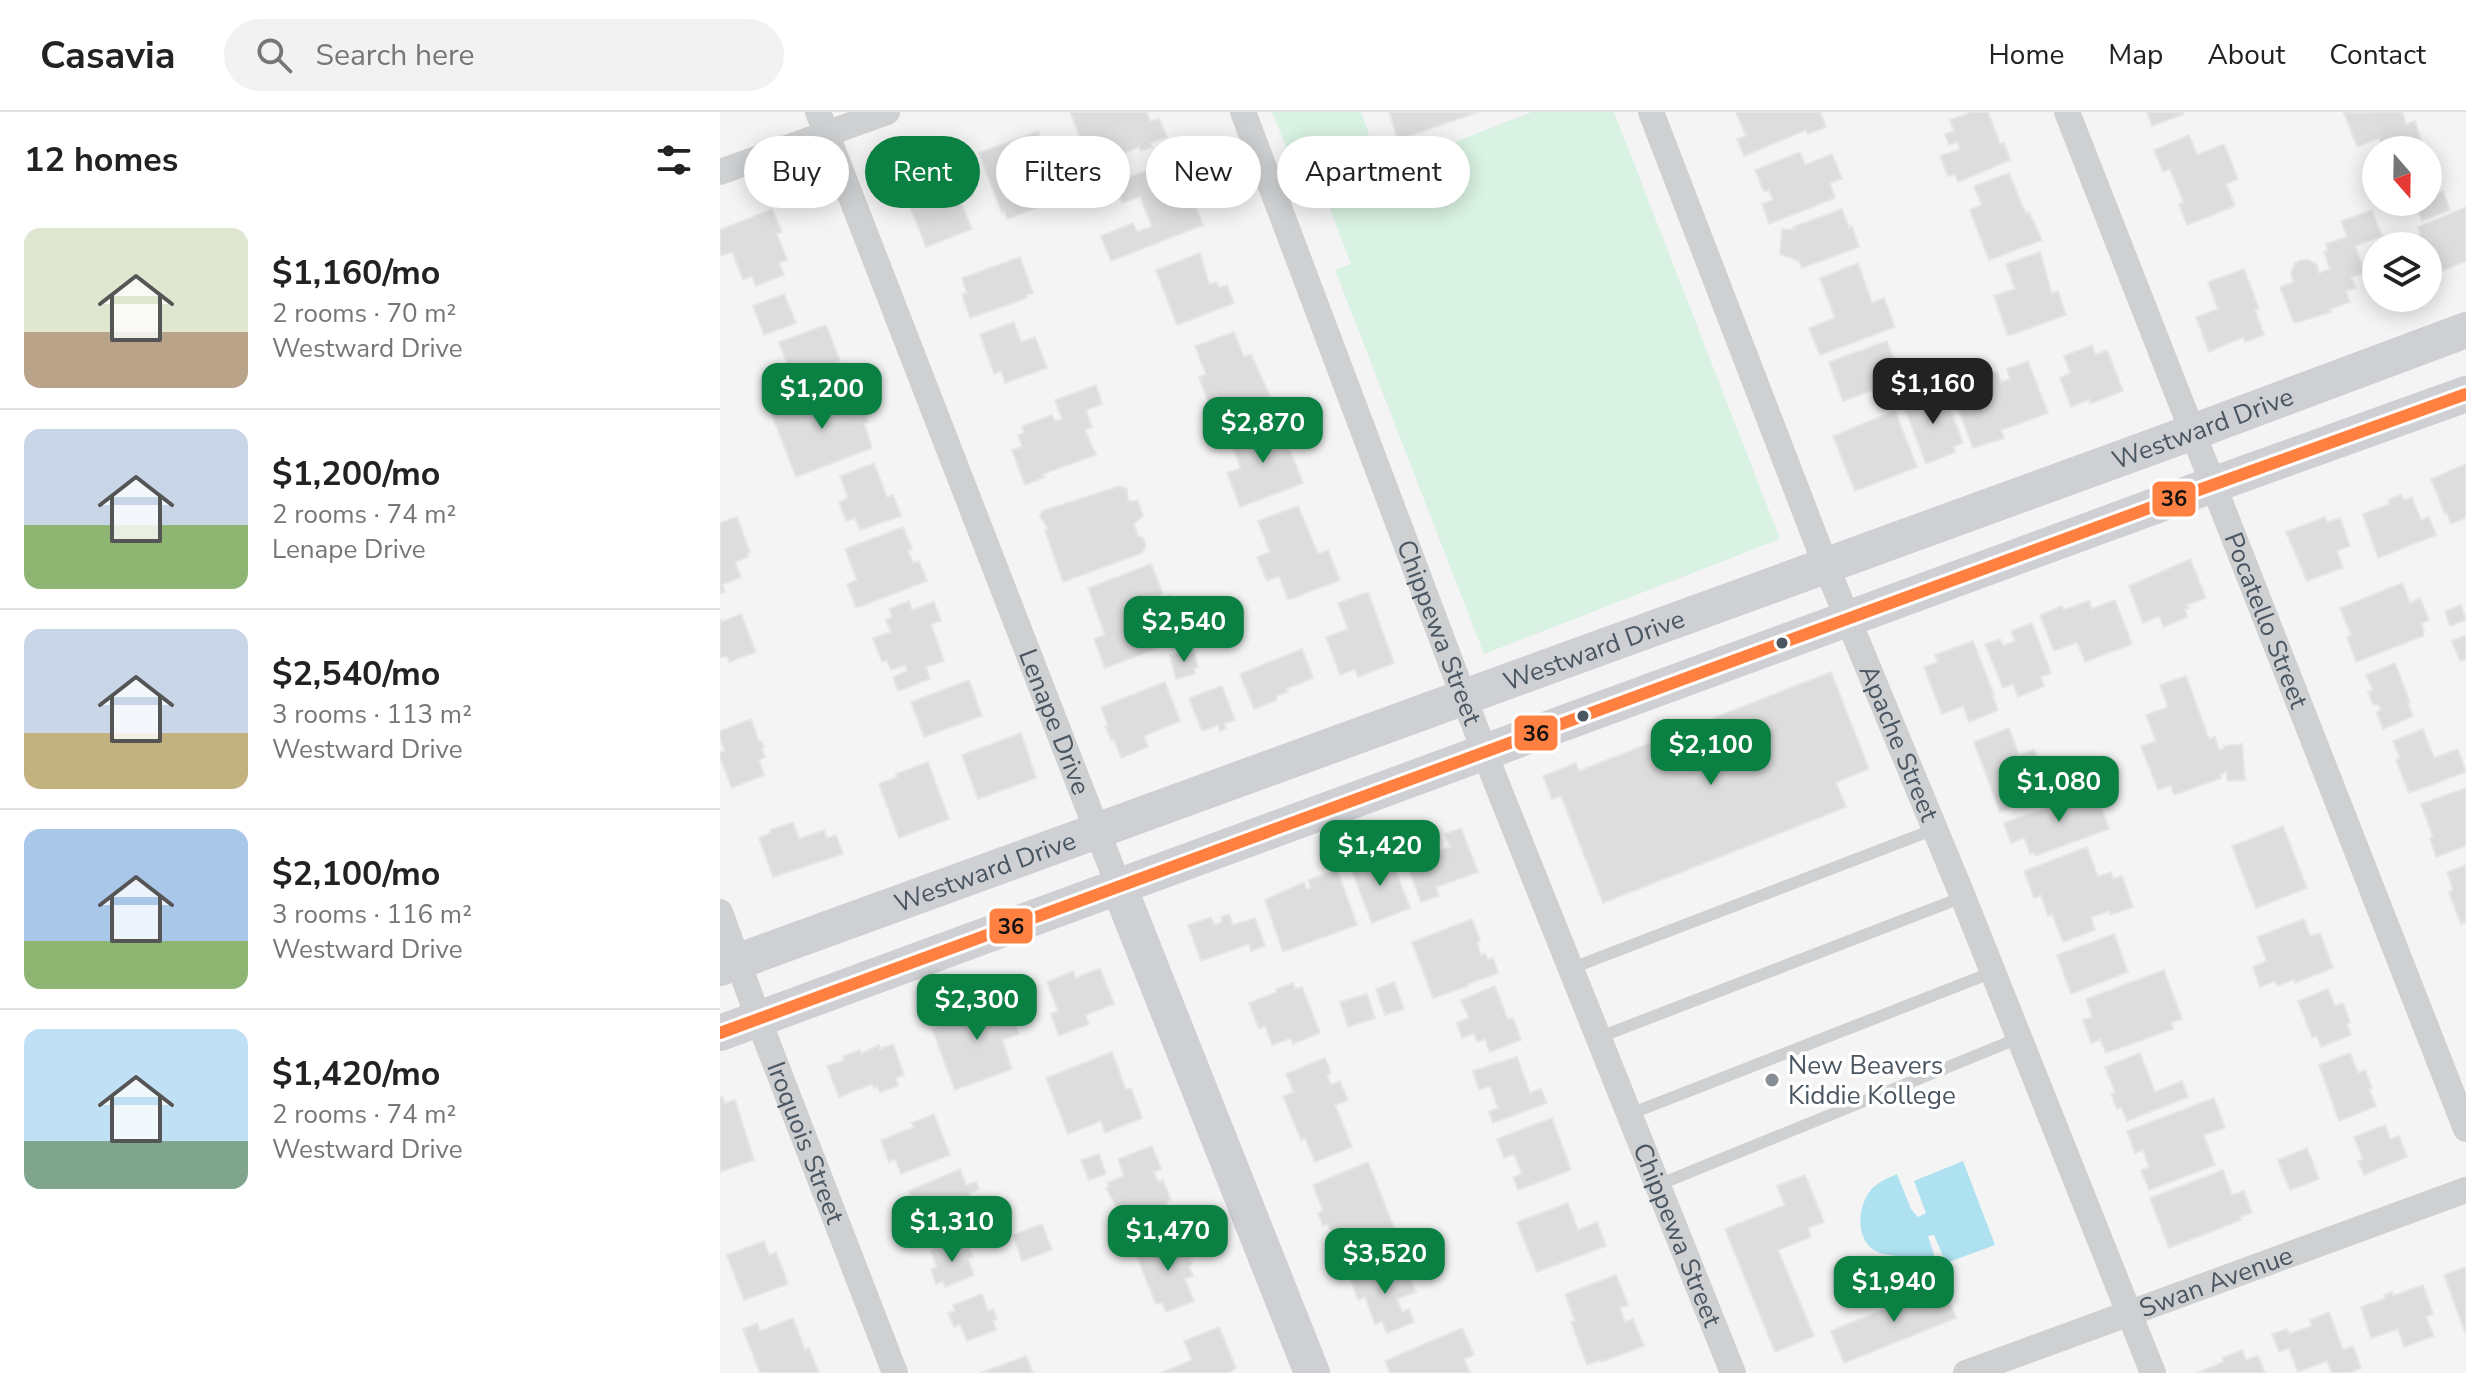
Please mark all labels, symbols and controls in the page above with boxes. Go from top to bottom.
search box [224,19,784,91]
text: Casavia [40,30,176,81]
icon: search [252,33,296,77]
text: Search here [316,35,475,76]
text: Home [1989,36,2064,74]
text: Map [2108,36,2163,74]
text: About [2207,36,2285,74]
text: Contact [2329,36,2426,74]
chip: Buy [744,136,849,208]
chip: Rent [865,136,980,208]
chip: Filters [996,136,1130,208]
chip: New [1146,136,1261,208]
chip: Apartment [1277,136,1470,208]
north arrow [2362,136,2442,216]
map controls [2362,136,2442,312]
text: 12 homes [24,137,178,183]
icon: filters [652,138,696,182]
button: layers [2362,232,2442,312]
text: $1,160/mo [272,250,440,296]
icon: home [88,260,184,356]
text: 2 rooms · 70 m² [272,296,456,331]
text: Westward Drive [272,331,463,366]
pin: $1,160 [1868,358,1998,426]
pin: $1,200 [757,363,887,431]
text: $1,160 [1891,366,1975,401]
text: $1,200 [780,371,864,406]
street label: Westward Drive [2107,379,2298,478]
pin: $2,870 [1198,397,1328,465]
text: $2,870 [1221,405,1305,440]
text: $1,200/mo [272,451,440,497]
icon: home [88,461,184,557]
line badge: 36 [2151,480,2197,518]
text: 36 [2161,484,2187,514]
text: 2 rooms · 74 m² [272,497,456,532]
street label: Pocatello Street [2216,527,2317,714]
text: Lenape Drive [272,532,426,567]
street label: Chippewa Street [1388,535,1490,731]
pin: $2,540 [1119,596,1249,664]
street label: Westward Drive [1499,601,1690,700]
text: $2,540 [1142,604,1226,639]
unlabelled marker [1774,635,1790,651]
street label: Lenape Drive [1010,644,1098,800]
text: $2,540/mo [272,651,440,697]
street label: Apache Street [1851,660,1947,827]
icon: home [88,661,184,757]
text: 3 rooms · 113 m² [272,697,472,732]
unlabelled marker [1575,708,1591,724]
line badge: 36 [1513,714,1559,752]
text: 36 [1523,719,1549,749]
pin: $2,100 [1646,719,1776,787]
text: $2,100 [1669,727,1753,762]
text: Westward Drive [272,732,463,767]
pin: $1,080 [1994,756,2124,824]
text: $1,080 [2017,764,2101,799]
pin: $1,420 [1315,820,1445,888]
street label: Westward Drive [890,823,1081,921]
text: $1,420 [1338,828,1422,863]
text: $2,100/mo [272,851,440,897]
icon: home [88,861,184,957]
text: 3 rooms · 116 m² [272,897,472,932]
line badge: 36 [988,907,1034,945]
text: 36 [998,912,1024,942]
text: Westward Drive [272,932,463,967]
pin: $2,300 [912,974,1042,1042]
text: $2,300 [935,982,1019,1017]
place label: New Beavers Kiddie Kollege [1788,1048,1956,1113]
text: $1,420/mo [272,1051,440,1097]
street label: Iroquois Street [758,1057,853,1229]
icon: home [88,1061,184,1157]
marker: New Beavers Kiddie Kollege [1763,1071,1781,1089]
text: 2 rooms · 74 m² [272,1097,456,1132]
text: Westward Drive [272,1132,463,1167]
street label: Chippewa Street [1624,1138,1730,1333]
pin: $1,310 [887,1196,1017,1264]
text: $1,310 [910,1204,994,1239]
pin: $1,470 [1103,1205,1233,1273]
text: $1,470 [1126,1213,1210,1248]
pin: $3,520 [1320,1228,1450,1296]
text: $3,520 [1343,1236,1427,1271]
street label: Swan Avenue [2134,1238,2298,1326]
pin: $1,940 [1829,1256,1959,1324]
text: $1,940 [1852,1264,1936,1299]

